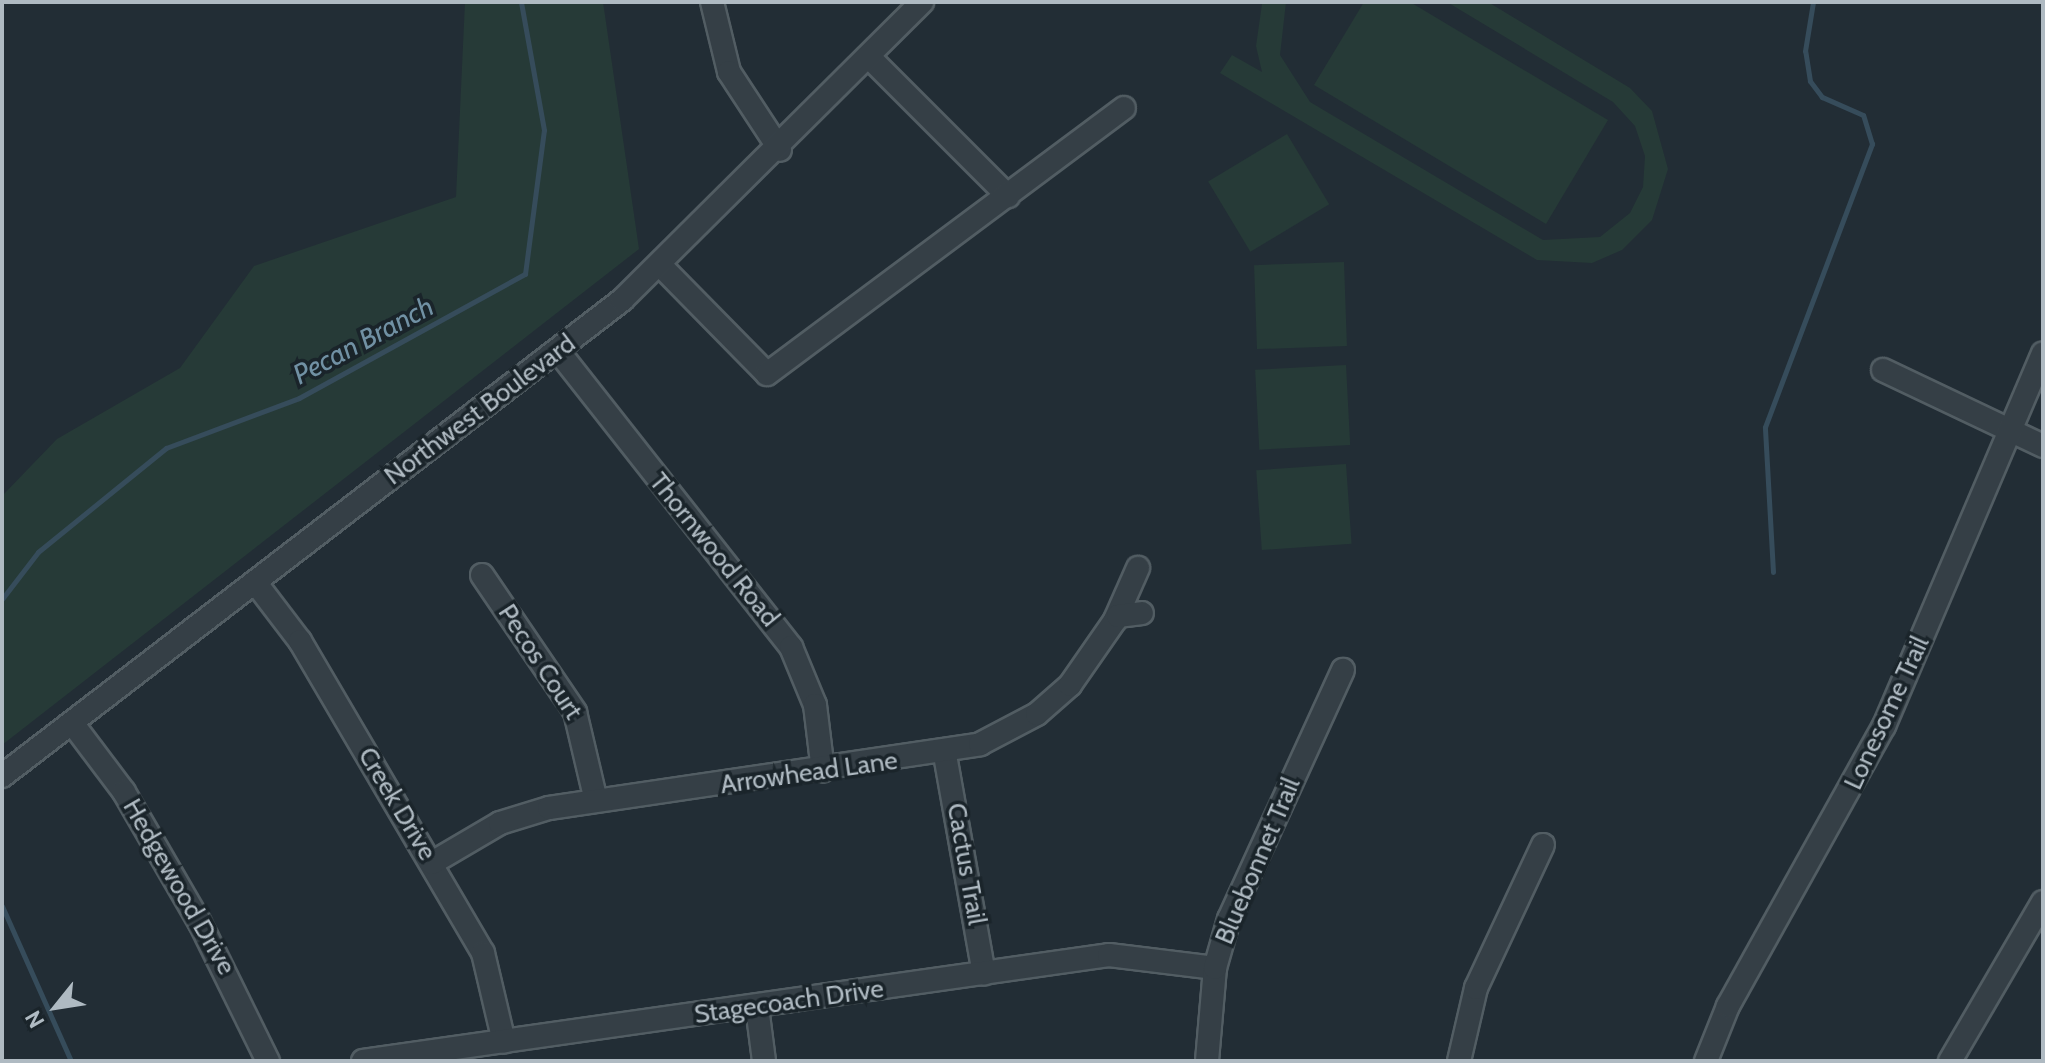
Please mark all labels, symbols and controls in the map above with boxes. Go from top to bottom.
water label: Pecan Branch [287,289,439,391]
street label: Northwest Boulevard [379,328,581,492]
street label: Thornwood Road [643,467,785,633]
street label: Pecos Court [491,599,589,725]
street label: Lonesome Trail [1838,631,1936,795]
street label: Creek Drive [351,742,443,866]
street label: Arrowhead Lane [718,745,900,801]
street label: Bluebonnet Trail [1209,773,1307,949]
street label: Hedgewood Drive [116,794,242,980]
street label: Cactus Trail [940,801,992,927]
north arrow [16,967,96,1047]
street label: Stagecoach Drive [692,973,886,1031]
text: N [19,1006,50,1033]

